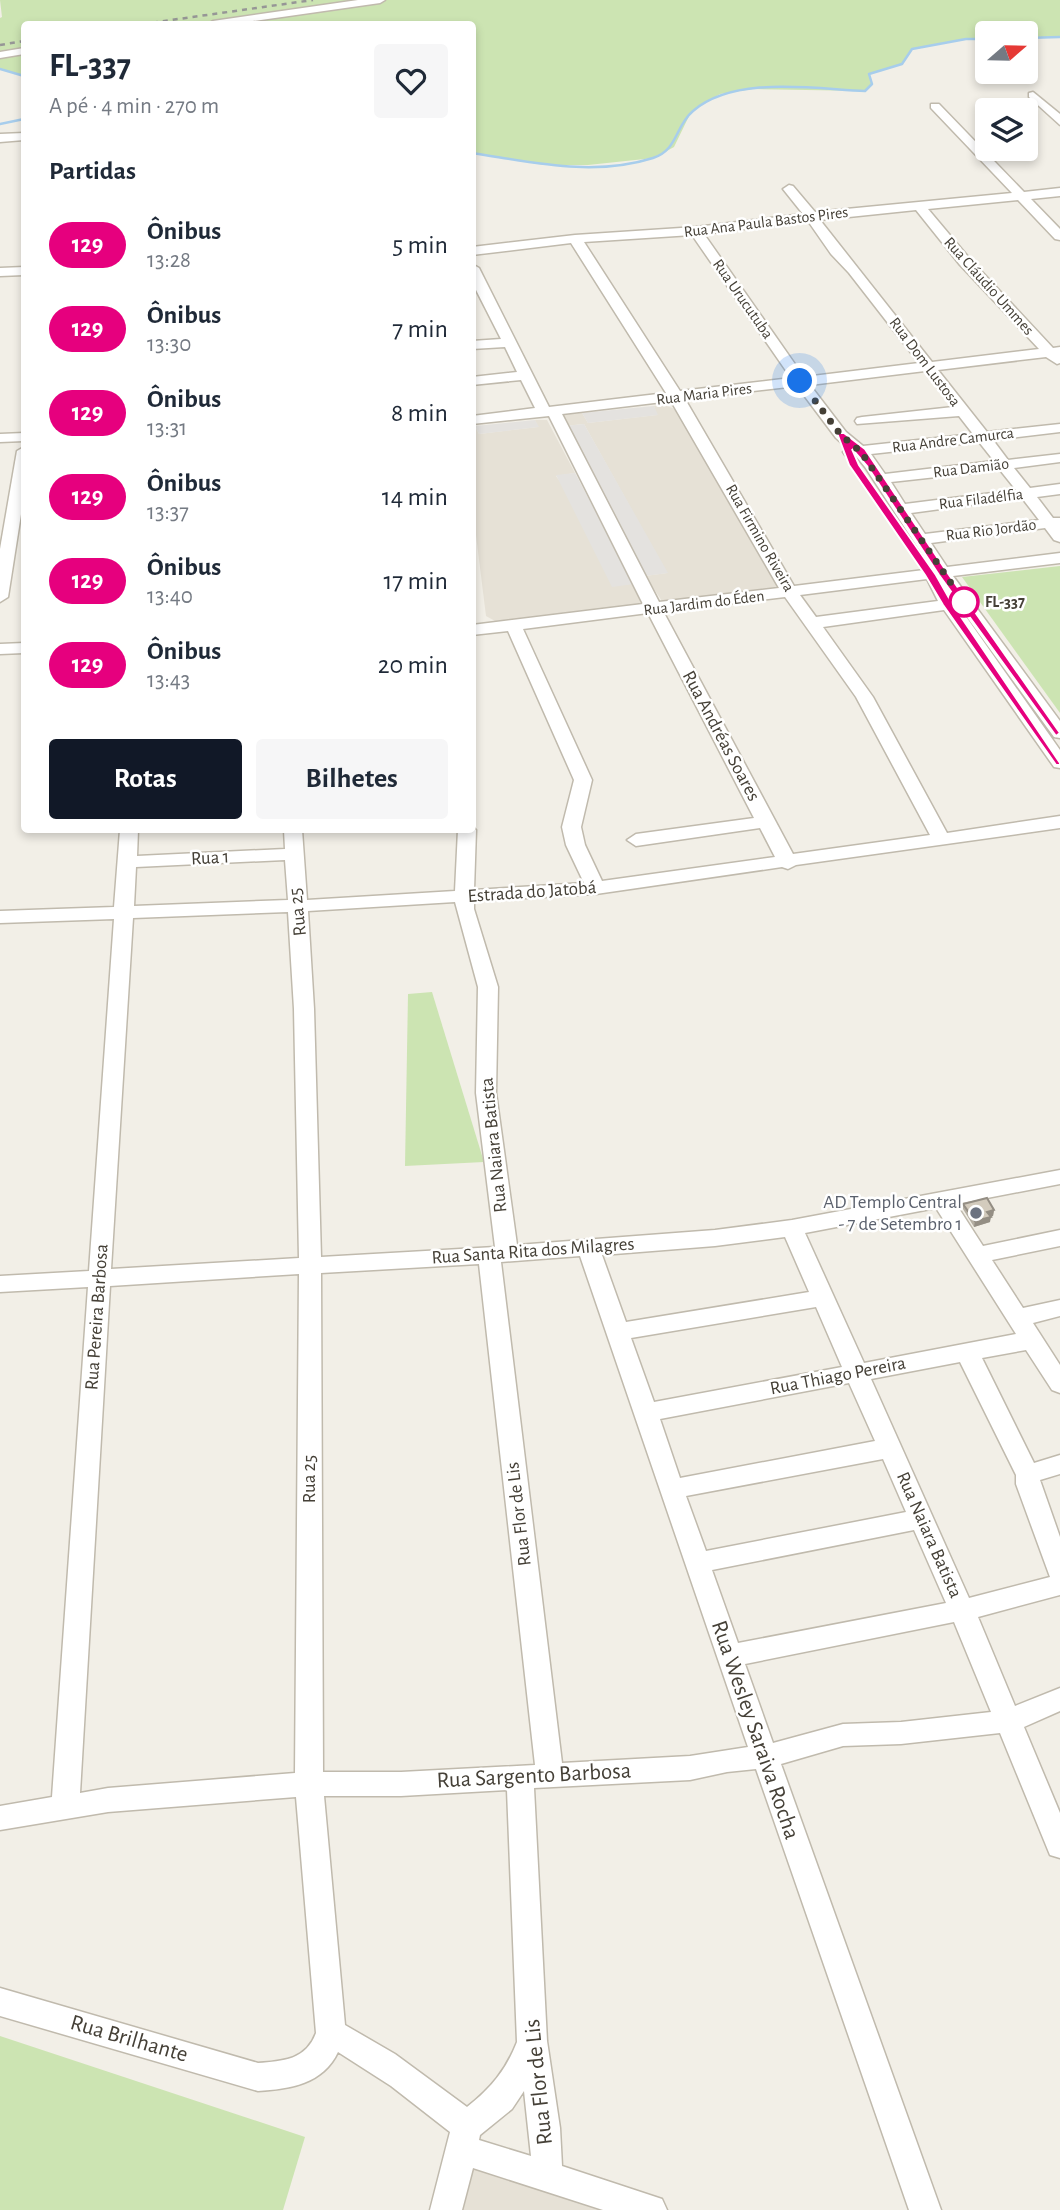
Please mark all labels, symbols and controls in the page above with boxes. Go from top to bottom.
north arrow [975,21,1038,84]
map controls [975,21,1038,161]
button: heart [374,44,448,118]
text: FL-337 [49,50,131,83]
text: A pé · 4 min · 270 m [49,95,219,118]
button: layers [975,98,1038,161]
text: Partidas [49,158,136,184]
street label: Rua Ana Paula Bastos Pires [683,204,849,240]
text: Ônibus [147,218,221,244]
text: 5 min [392,232,448,258]
text: 129 [72,233,103,257]
street label: Rua Cláudio Ummes [941,234,1037,338]
text: 13:28 [147,249,191,272]
street label: Rua Urucutuba [710,256,776,342]
text: Ônibus [147,302,221,328]
street label: Rua Dom Lustosa [886,314,964,410]
text: 7 min [392,316,448,342]
text: 129 [72,317,103,341]
text: 13:30 [147,333,191,356]
your location [782,363,817,398]
street label: Rua Maria Pires [655,380,753,408]
text: Ônibus [147,386,221,412]
text: 8 min [391,400,448,426]
text: 129 [72,401,103,425]
text: 13:31 [147,417,187,440]
street label: Rua Andre Camurca [891,425,1015,455]
street label: Rua Damião [932,455,1010,481]
text: Ônibus [147,470,221,496]
street label: Rua Firmino Riveira [723,482,797,594]
text: 14 min [382,484,448,510]
text: 129 [72,485,103,509]
street label: Rua Filadélfia [938,486,1024,512]
text: 13:37 [147,501,189,524]
street label: Rua Rio Jordão [945,516,1037,543]
text: Ônibus [147,554,221,580]
text: 17 min [383,568,448,594]
text: 129 [72,569,103,593]
text: 13:40 [147,585,193,608]
street label: Rua Jardim do Éden [643,586,765,618]
marker: FL-337 [949,587,979,617]
place label: FL-337 [985,594,1025,610]
text: Ônibus [147,638,221,664]
text: 20 min [378,652,448,678]
text: 129 [72,653,103,677]
street label: Rua Andréas Soares [679,668,763,804]
text: 13:43 [147,669,190,692]
button: Rotas [49,739,242,819]
button: Bilhetes [256,739,448,819]
street label: Rua 1 [190,848,230,868]
street label: Estrada do Jatobá [467,878,597,906]
street label: Rua 25 [286,887,310,937]
street label: Rua Naiara Batista [477,1076,511,1213]
place label: AD Templo Central - 7 de Setembro 1 [823,1193,962,1234]
marker: AD Templo Central - 7 de Setembro 1 [968,1205,984,1221]
street label: Rua Santa Rita dos Milagres [431,1234,635,1268]
street label: Rua Pereira Barbosa [82,1243,112,1391]
street label: Rua Thiago Pereira [769,1353,908,1398]
street label: Rua 25 [300,1455,319,1503]
street label: Rua Flor de Lis [503,1461,535,1567]
street label: Rua Naiara Batista [893,1469,965,1601]
street label: Rua Wesley Saraiva Rocha [707,1618,803,1842]
street label: Rua Sargento Barbosa [436,1759,632,1793]
street label: Rua Brilhante [68,2011,190,2067]
street label: Rua Flor de Lis [521,2018,557,2146]

